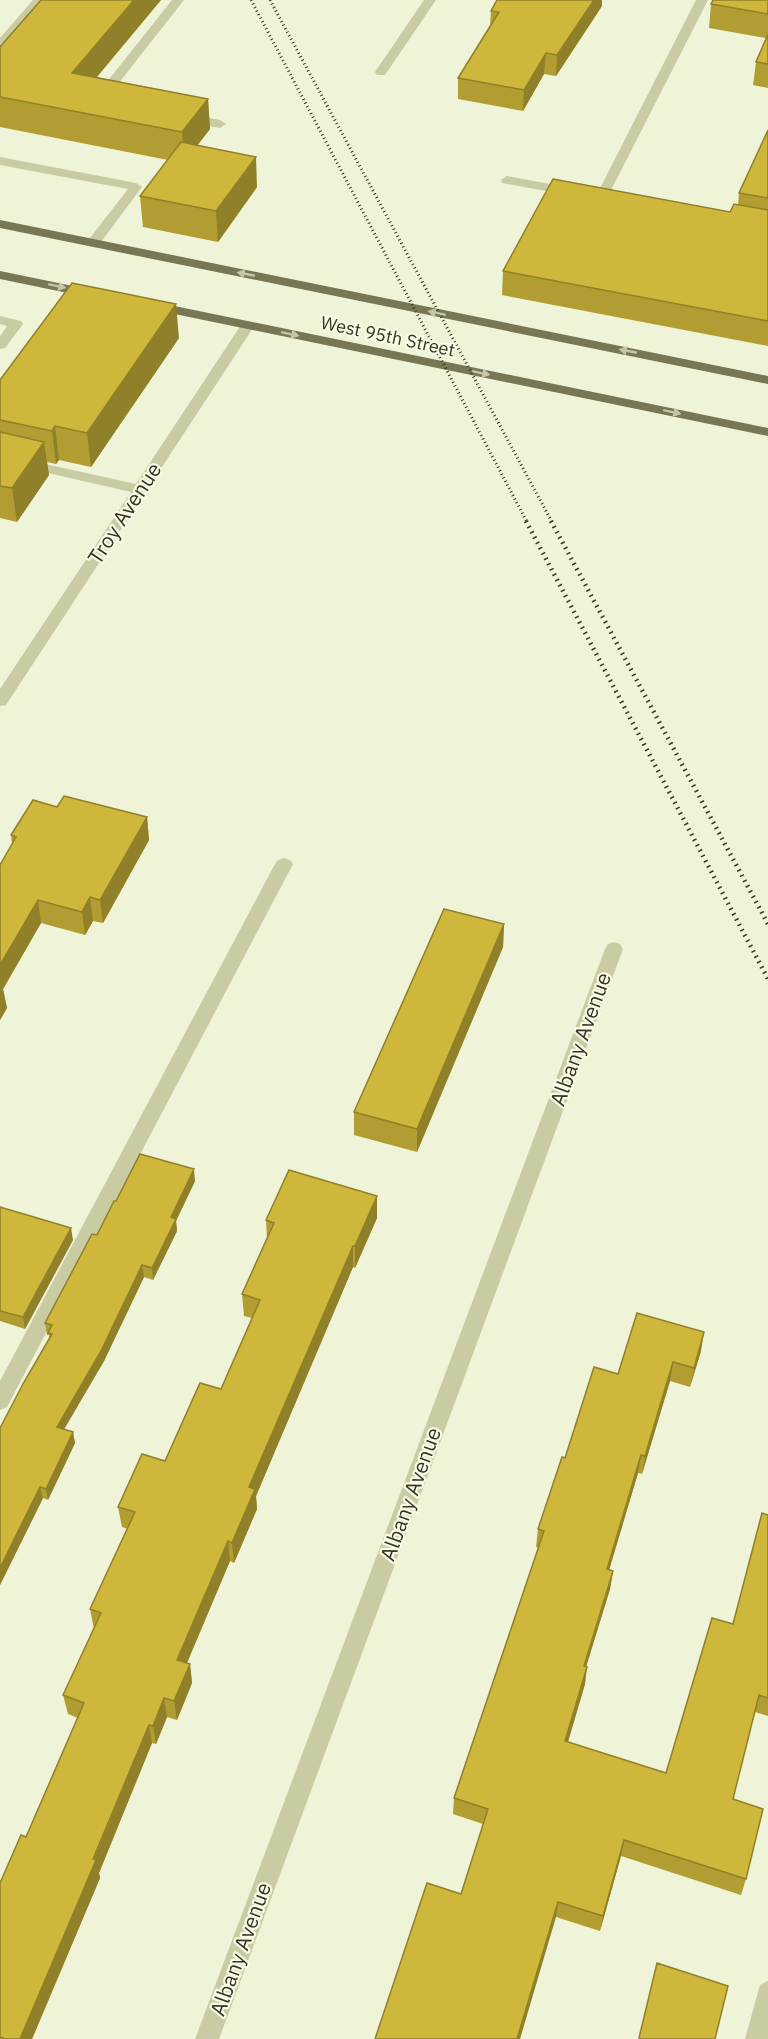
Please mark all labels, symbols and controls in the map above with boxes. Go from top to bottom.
one-way arrow [236,269,255,278]
one-way arrow [48,282,67,292]
one-way arrow [427,308,446,317]
street label: West 95th Street [319,311,457,361]
one-way arrow [280,330,299,339]
one-way arrow [619,346,638,356]
one-way arrow [471,369,490,378]
one-way arrow [662,408,681,417]
street label: Troy Avenue [81,457,167,569]
street label: Albany Avenue [543,968,617,1110]
street label: Albany Avenue [373,1423,447,1565]
street label: Albany Avenue [203,1878,277,2020]

